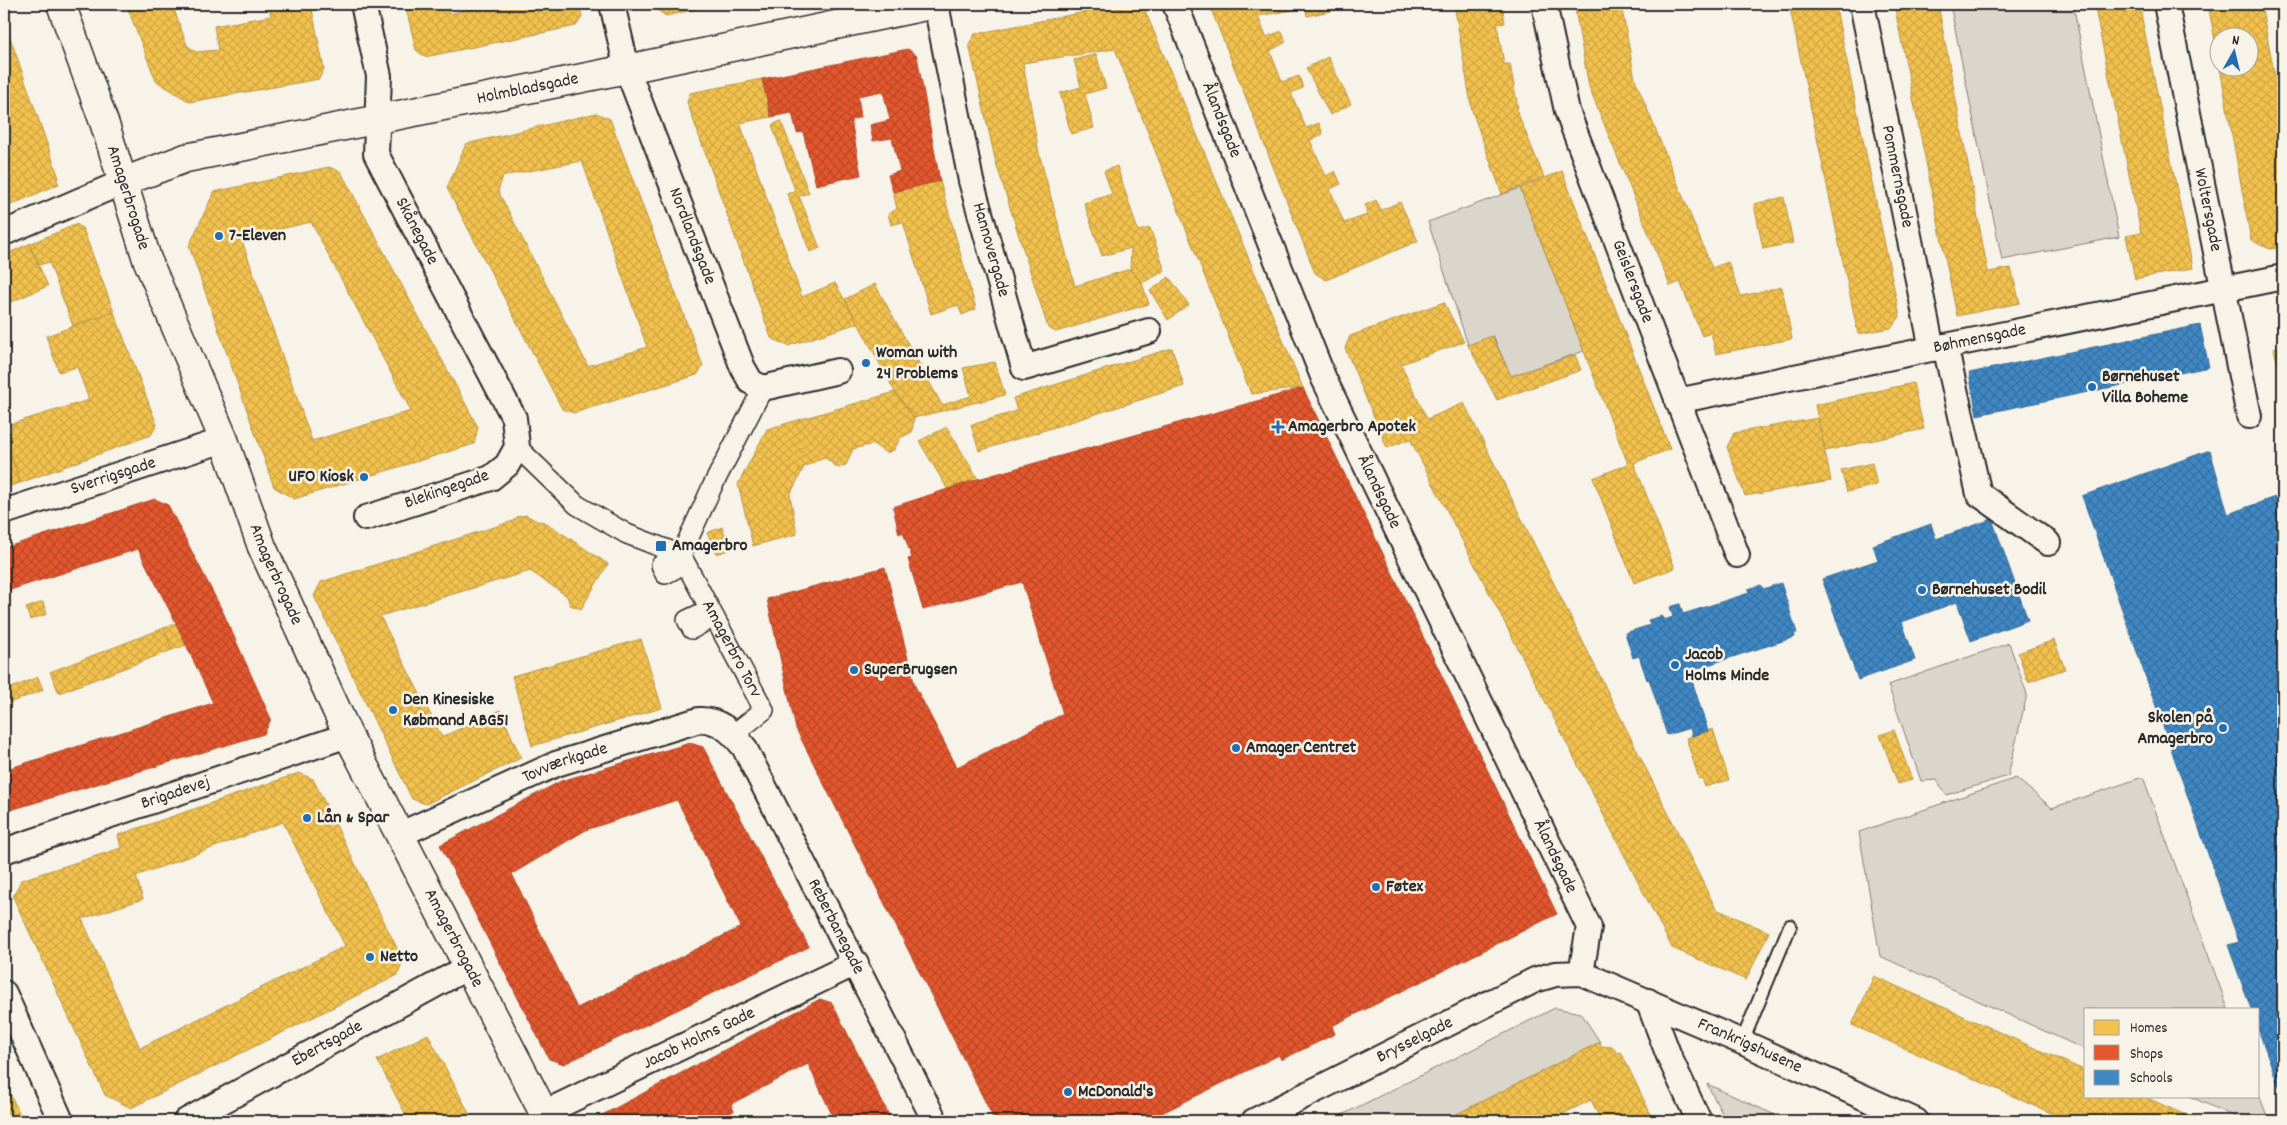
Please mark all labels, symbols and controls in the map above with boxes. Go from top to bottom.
north arrow [2210,28,2260,78]
text: N [2231,31,2240,52]
street label: Holmbladsgade [475,67,581,112]
street label: Ålandsgade [1195,79,1247,162]
street label: Pommernsgade [1874,123,1920,230]
street label: Amagerbrogade [100,142,156,253]
street label: Woltersgade [2187,166,2228,254]
street label: Nordlandsgade [662,184,722,288]
street label: Skånegade [388,193,444,270]
street label: Hannovergade [965,200,1016,300]
place label: 7-Eleven [229,224,286,249]
marker: 7-Eleven [213,230,225,242]
street label: Geislersgade [1605,236,1660,327]
street label: Bøhmensgade [1931,317,2028,361]
place label: Woman with 24 Problems [876,341,959,387]
marker: Woman with 24 Problems [860,357,872,369]
place label: Børnehuset Villa Boheme [2102,365,2188,411]
marker: Børnehuset Villa Boheme [2086,381,2098,393]
place label: Amagerbro Apotek [1288,415,1416,440]
marker: Amagerbro Apotek [1272,421,1284,433]
street label: Sverrigsgade [67,451,159,502]
street label: Ålandsgade [1350,451,1407,533]
street label: Blekingegade [401,464,493,516]
place label: UFO Kiosk [288,465,355,490]
marker: UFO Kiosk [358,471,370,483]
street label: Amagerbrogade [242,521,309,629]
place label: Amagerbro [672,534,748,559]
marker: Amagerbro [654,539,668,553]
place label: Børnehuset Bodil [1932,578,2047,603]
marker: Børnehuset Bodil [1916,584,1928,596]
street label: Amagerbro Torv [695,596,768,703]
place label: Jacob Holms Minde [1685,643,1769,689]
place label: SuperBrugsen [864,658,957,683]
marker: Jacob Holms Minde [1669,659,1681,671]
marker: SuperBrugsen [848,664,860,676]
place label: Den Kinesiske Købmand ABG51 [403,688,509,734]
marker: Den Kinesiske Købmand ABG51 [387,704,399,716]
place label: Skolen på Amagerbro [2137,706,2214,752]
marker: Skolen på Amagerbro [2217,722,2229,734]
street label: Tovværkgade [518,736,611,790]
place label: Amager Centret [1246,736,1357,761]
marker: Amager Centret [1230,742,1242,754]
street label: Brigadevej [138,770,213,816]
place label: Lån & Spar [317,806,390,831]
marker: Lån & Spar [301,812,313,824]
street label: Ålandsgade [1526,816,1583,898]
street label: Reberbanegade [801,874,871,979]
place label: Føtex [1386,875,1424,900]
marker: Føtex [1370,881,1382,893]
street label: Amagerbrogade [417,884,489,992]
place label: Netto [380,945,418,970]
marker: Netto [364,951,376,963]
street label: Jacob Holms Gade [639,1001,759,1076]
legend [2084,1008,2260,1098]
street label: Brysselgade [1372,1011,1457,1070]
street label: Frankrigshusene [1693,1012,1806,1080]
street label: Ebertsgade [287,1014,367,1073]
text: Homes [2130,1018,2168,1040]
text: Shops [2130,1044,2163,1066]
text: Schools [2130,1068,2173,1090]
place label: McDonald's [1078,1080,1154,1105]
marker: McDonald's [1062,1086,1074,1098]

